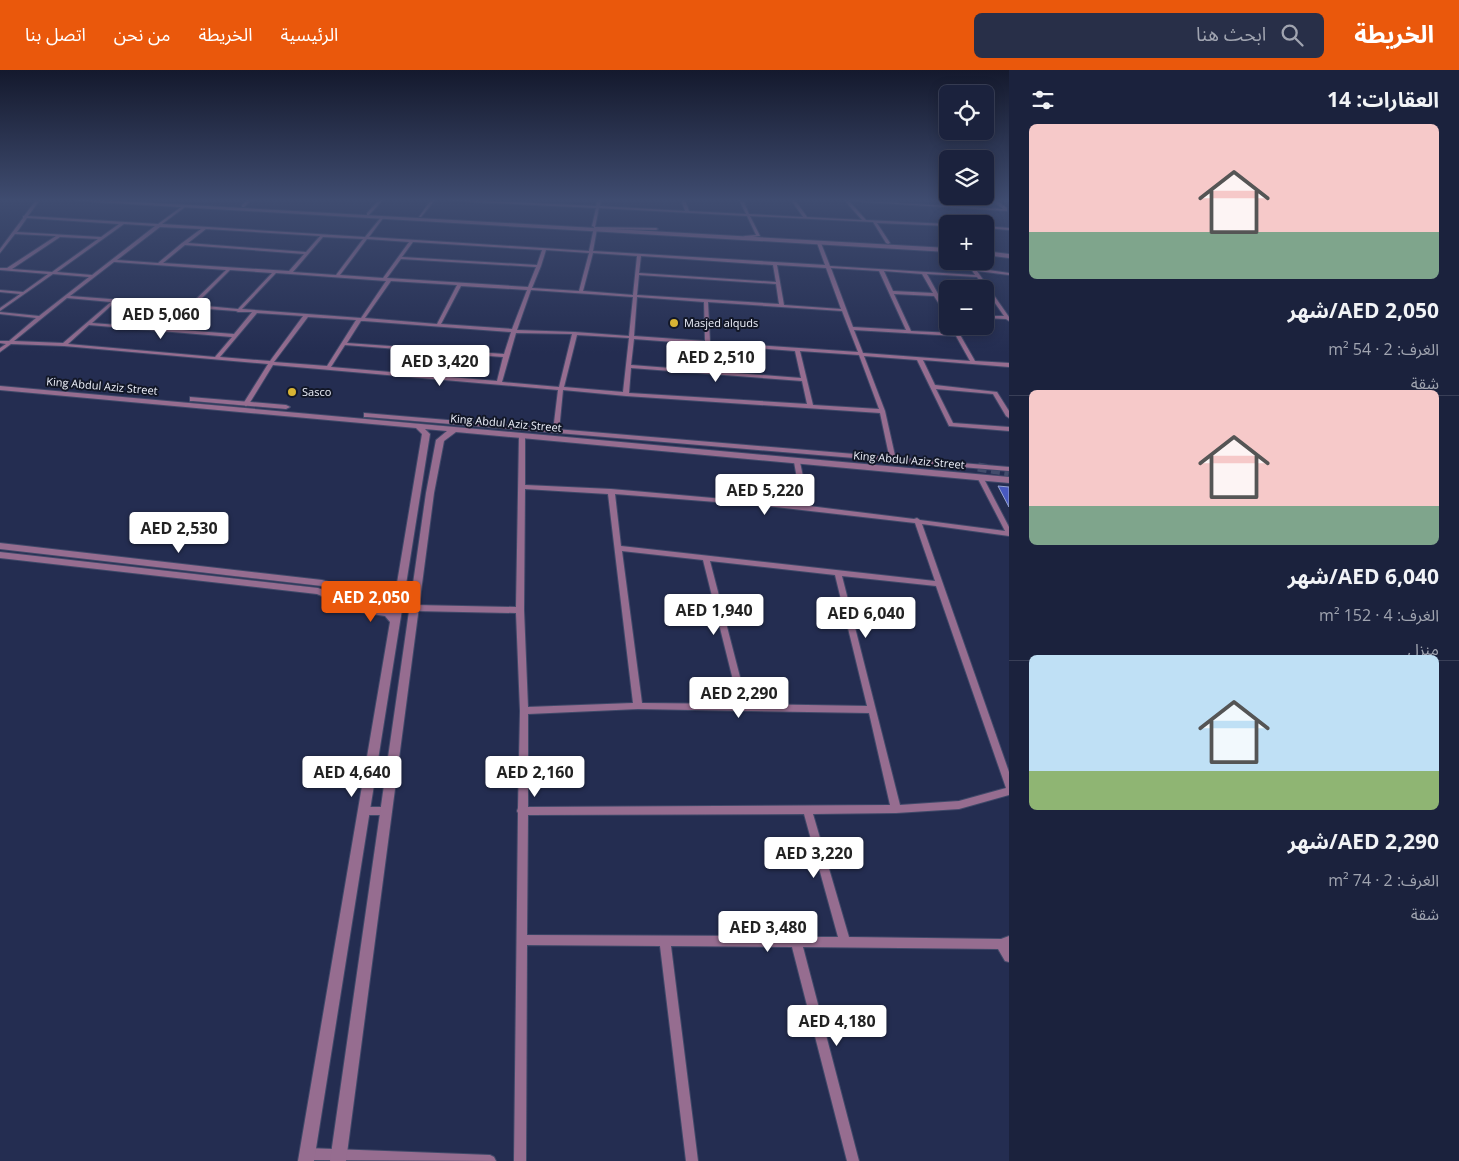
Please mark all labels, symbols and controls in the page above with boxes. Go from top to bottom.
search box [974,13,1324,58]
text: الخريطة [1354,17,1434,50]
text: ابحث هنا [1196,21,1266,47]
icon: search [1278,21,1306,49]
text: اتصل بنا [25,22,86,46]
text: من نحن [114,22,171,46]
text: الخريطة [199,22,252,46]
text: الرئيسية [280,22,338,46]
map controls [939,85,994,335]
button: locate [939,85,994,140]
text: العقارات: 14 [1327,85,1439,113]
icon: filters [1029,86,1057,114]
button: layers [939,150,994,205]
icon: home [1189,157,1279,247]
button: + [939,215,994,270]
button: − [939,280,994,335]
text: AED 2,050/شهر [1288,296,1439,324]
pin: AED 5,060 [104,298,218,340]
text: AED 5,060 [122,303,200,325]
place label: Masjed alquds [684,315,758,330]
marker: Masjed alquds [668,317,680,329]
text: الغرف: 2 · 54 m² [1328,338,1439,360]
pin: AED 2,510 [659,340,773,383]
pin: AED 3,420 [383,344,497,387]
text: AED 2,510 [677,346,755,368]
text: AED 3,420 [401,350,479,372]
text: شقة [1411,372,1439,394]
street label: King Abdul Aziz Street [46,373,158,398]
place label: Sasco [302,384,332,399]
marker: Sasco [286,386,298,398]
street label: King Abdul Aziz Street [450,410,562,435]
icon: home [1189,422,1279,512]
street label: King Abdul Aziz Street [853,447,965,472]
pin: AED 5,220 [708,474,822,516]
text: AED 5,220 [726,479,804,501]
pin: AED 2,530 [122,512,236,554]
text: AED 2,530 [140,517,218,539]
text: AED 6,040/شهر [1288,562,1439,590]
pin: AED 2,050 [314,580,428,623]
text: AED 2,050 [332,586,410,608]
pin: AED 1,940 [657,594,771,636]
pin: AED 6,040 [809,596,923,639]
text: AED 1,940 [675,599,753,621]
text: AED 6,040 [827,602,905,624]
text: الغرف: 4 · 152 m² [1319,604,1439,626]
text: منزل [1408,638,1439,660]
pin: AED 2,290 [682,676,796,719]
text: AED 2,290 [700,682,778,704]
icon: home [1189,687,1279,777]
pin: AED 4,640 [295,756,409,798]
pin: AED 2,160 [478,756,592,798]
text: AED 4,640 [313,761,391,783]
text: AED 2,160 [496,761,574,783]
text: AED 2,290/شهر [1288,827,1439,855]
pin: AED 3,220 [757,836,871,879]
text: AED 3,220 [775,842,853,864]
text: الغرف: 2 · 74 m² [1328,869,1439,891]
text: شقة [1411,903,1439,925]
pin: AED 3,480 [711,910,825,953]
text: AED 3,480 [729,916,807,938]
pin: AED 4,180 [780,1004,894,1047]
text: AED 4,180 [798,1010,876,1032]

